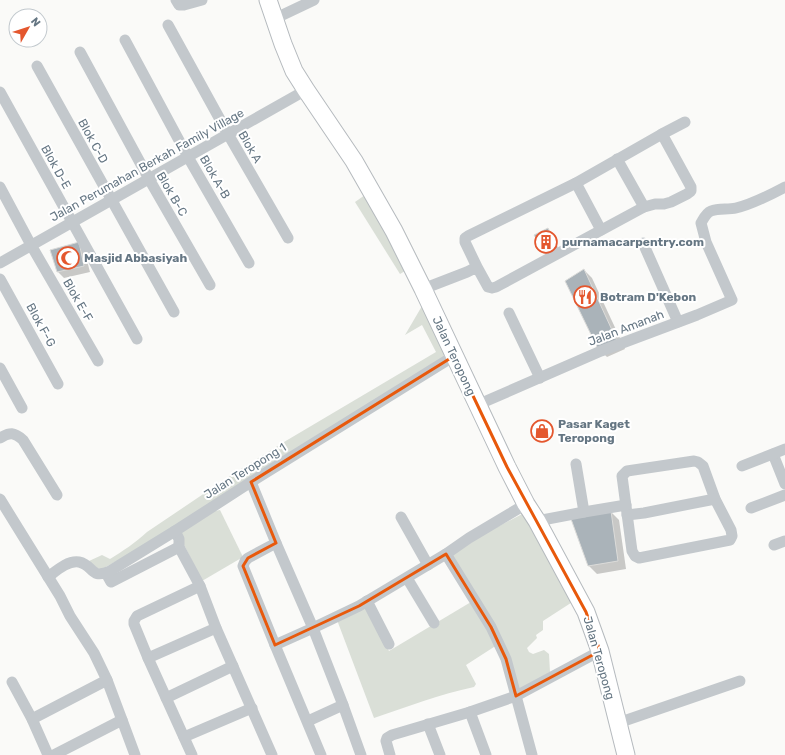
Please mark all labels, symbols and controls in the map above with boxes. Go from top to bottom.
north arrow [8,8,48,48]
text: N [28,15,43,29]
street label: Jalan Perumahan Berkah Family Village [48,106,247,224]
street label: Blok C-D [75,116,111,166]
street label: Blok A [235,129,265,165]
street label: Blok D-E [38,143,74,191]
street label: Blok A-B [197,153,233,201]
street label: Blok B-C [154,169,190,219]
building icon: purnamacarpentry.com [533,229,559,255]
place label: purnamacarpentry.com [562,235,704,249]
mosque icon: Masjid Abbasiyah [55,245,81,271]
place label: Masjid Abbasiyah [84,251,187,265]
street label: Blok E-F [60,276,96,324]
restaurant icon: Botram D'Kebon [572,284,598,310]
place label: Botram D'Kebon [600,290,696,304]
street label: Blok F-G [23,301,59,349]
street label: Jalan Amanah [586,307,666,349]
street label: Jalan Teropong [429,314,479,398]
place label: Pasar Kaget Teropong [558,417,630,445]
shop icon: Pasar Kaget Teropong [529,418,555,444]
street label: Jalan Teropong 1 [201,440,289,502]
street label: Jalan Teropong [580,615,618,701]

